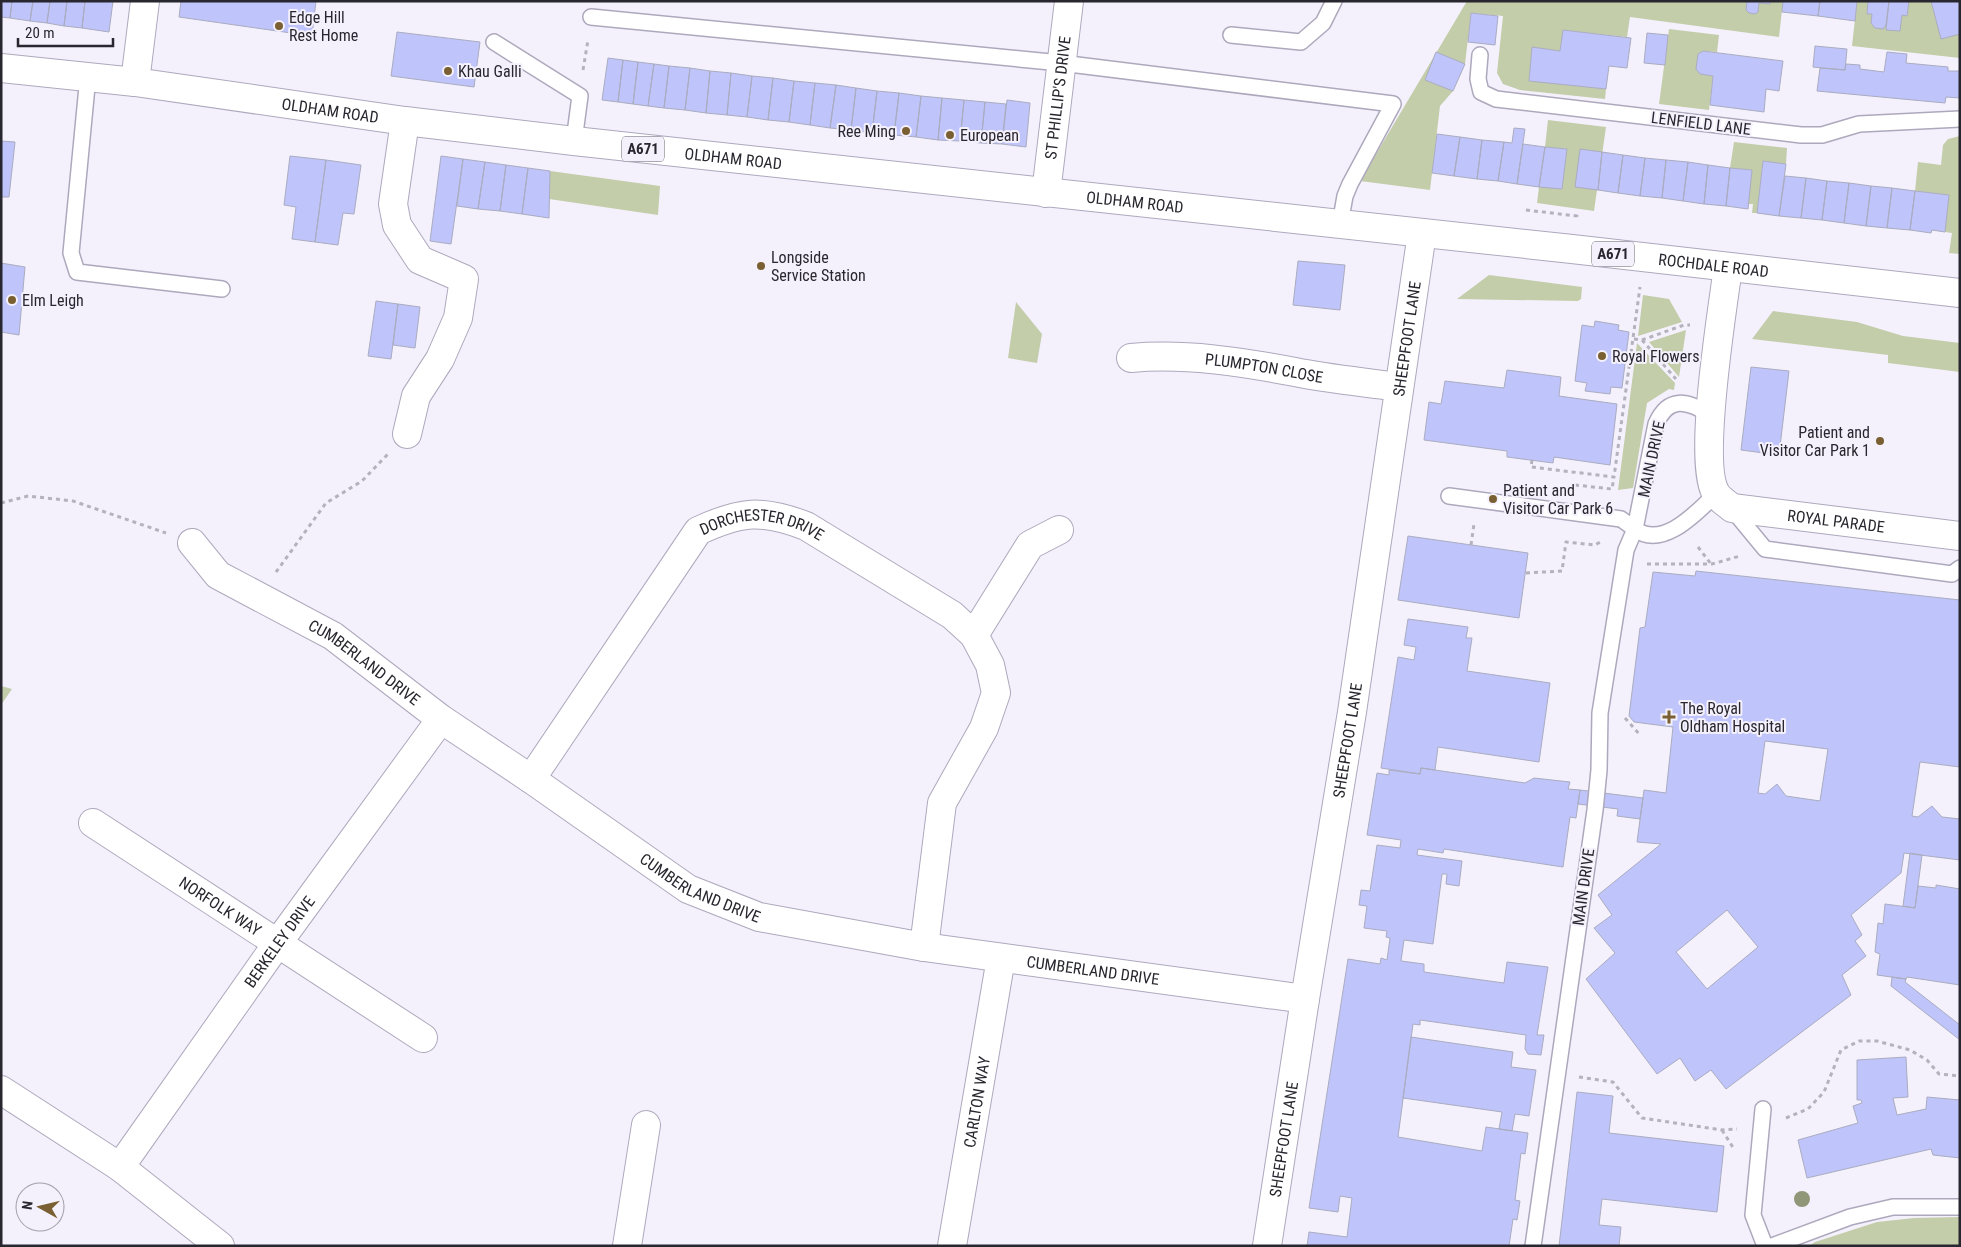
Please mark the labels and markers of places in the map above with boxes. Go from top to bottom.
place label: Edge Hill Rest Home [289,8,358,45]
marker: Edge Hill Rest Home [273,20,285,32]
place label: Khau Galli [458,62,522,81]
marker: Khau Galli [442,65,454,77]
place label: Ree Ming [837,122,896,141]
marker: Ree Ming [900,125,912,137]
place label: European [960,126,1019,145]
marker: European [944,129,956,141]
place label: Longside Service Station [771,248,866,285]
marker: Longside Service Station [755,260,767,272]
place label: Elm Leigh [22,291,84,310]
marker: Elm Leigh [6,294,18,306]
place label: Royal Flowers [1612,347,1699,366]
marker: Royal Flowers [1596,350,1608,362]
place label: Patient and Visitor Car Park 1 [1760,423,1870,460]
marker: Patient and Visitor Car Park 1 [1874,435,1886,447]
place label: Patient and Visitor Car Park 6 [1503,481,1613,518]
marker: Patient and Visitor Car Park 6 [1487,493,1499,505]
place label: The Royal Oldham Hospital [1680,699,1785,736]
marker: The Royal Oldham Hospital [1662,710,1676,724]

